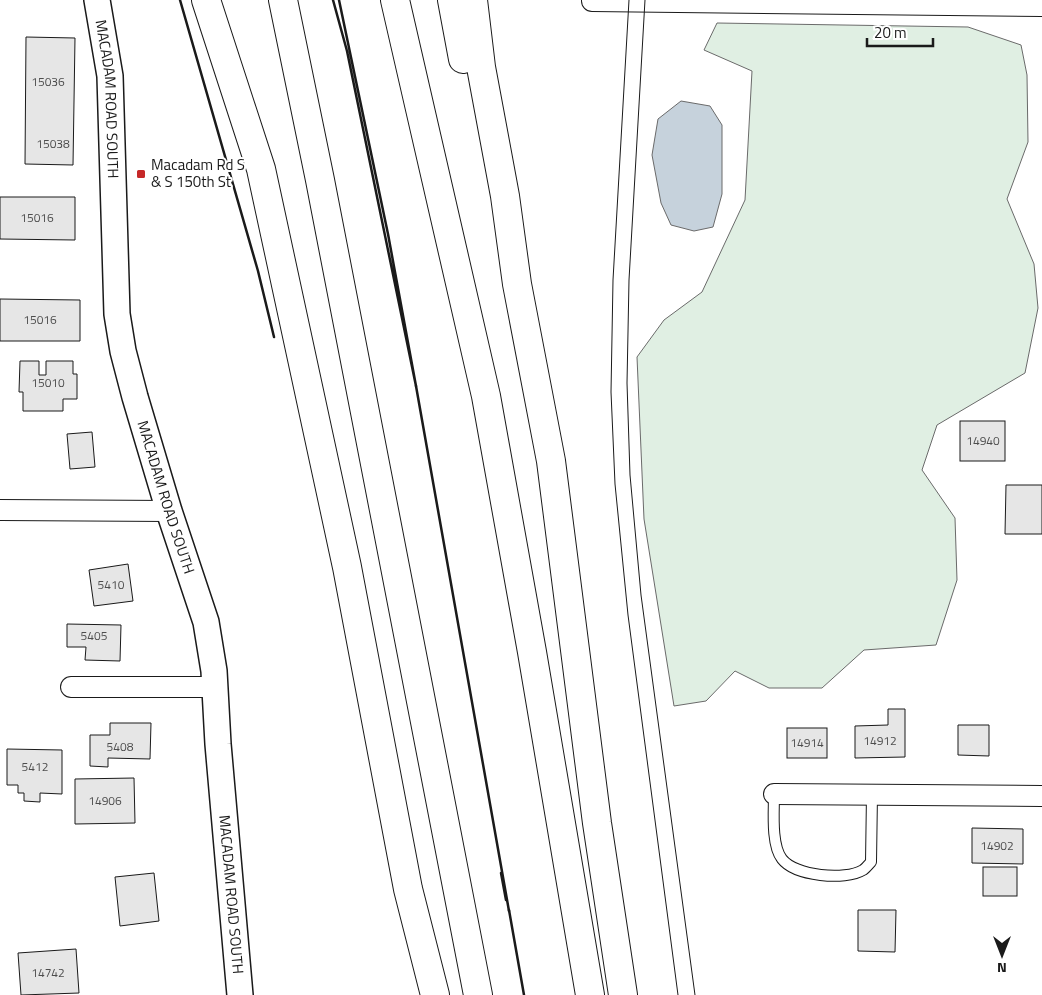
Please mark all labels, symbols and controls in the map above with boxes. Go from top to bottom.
scale bar [867,15,933,47]
street label: MACADAM ROAD SOUTH [90,18,125,179]
text: 20 m [874,21,907,44]
house number: 15036 [31,72,65,91]
house number: 15038 [36,134,70,153]
place label: Macadam Rd S & S 150th St [151,153,245,193]
marker: Macadam Rd S & S 150th St [135,168,147,180]
house number: 15016 [20,208,54,227]
house number: 15016 [23,310,57,329]
house number: 15010 [31,373,65,392]
street label: MACADAM ROAD SOUTH [132,418,201,577]
house number: 14940 [966,431,1000,450]
house number: 5410 [98,575,125,594]
house number: 5405 [81,626,108,645]
house number: 14912 [863,731,897,750]
house number: 14914 [790,733,824,752]
house number: 5408 [107,737,134,756]
house number: 5412 [22,757,48,776]
house number: 14906 [88,791,122,810]
street label: MACADAM ROAD SOUTH [213,814,250,975]
house number: 14902 [980,836,1014,855]
north arrow [977,930,1027,980]
text: N [997,958,1007,979]
house number: 14742 [31,963,65,982]

